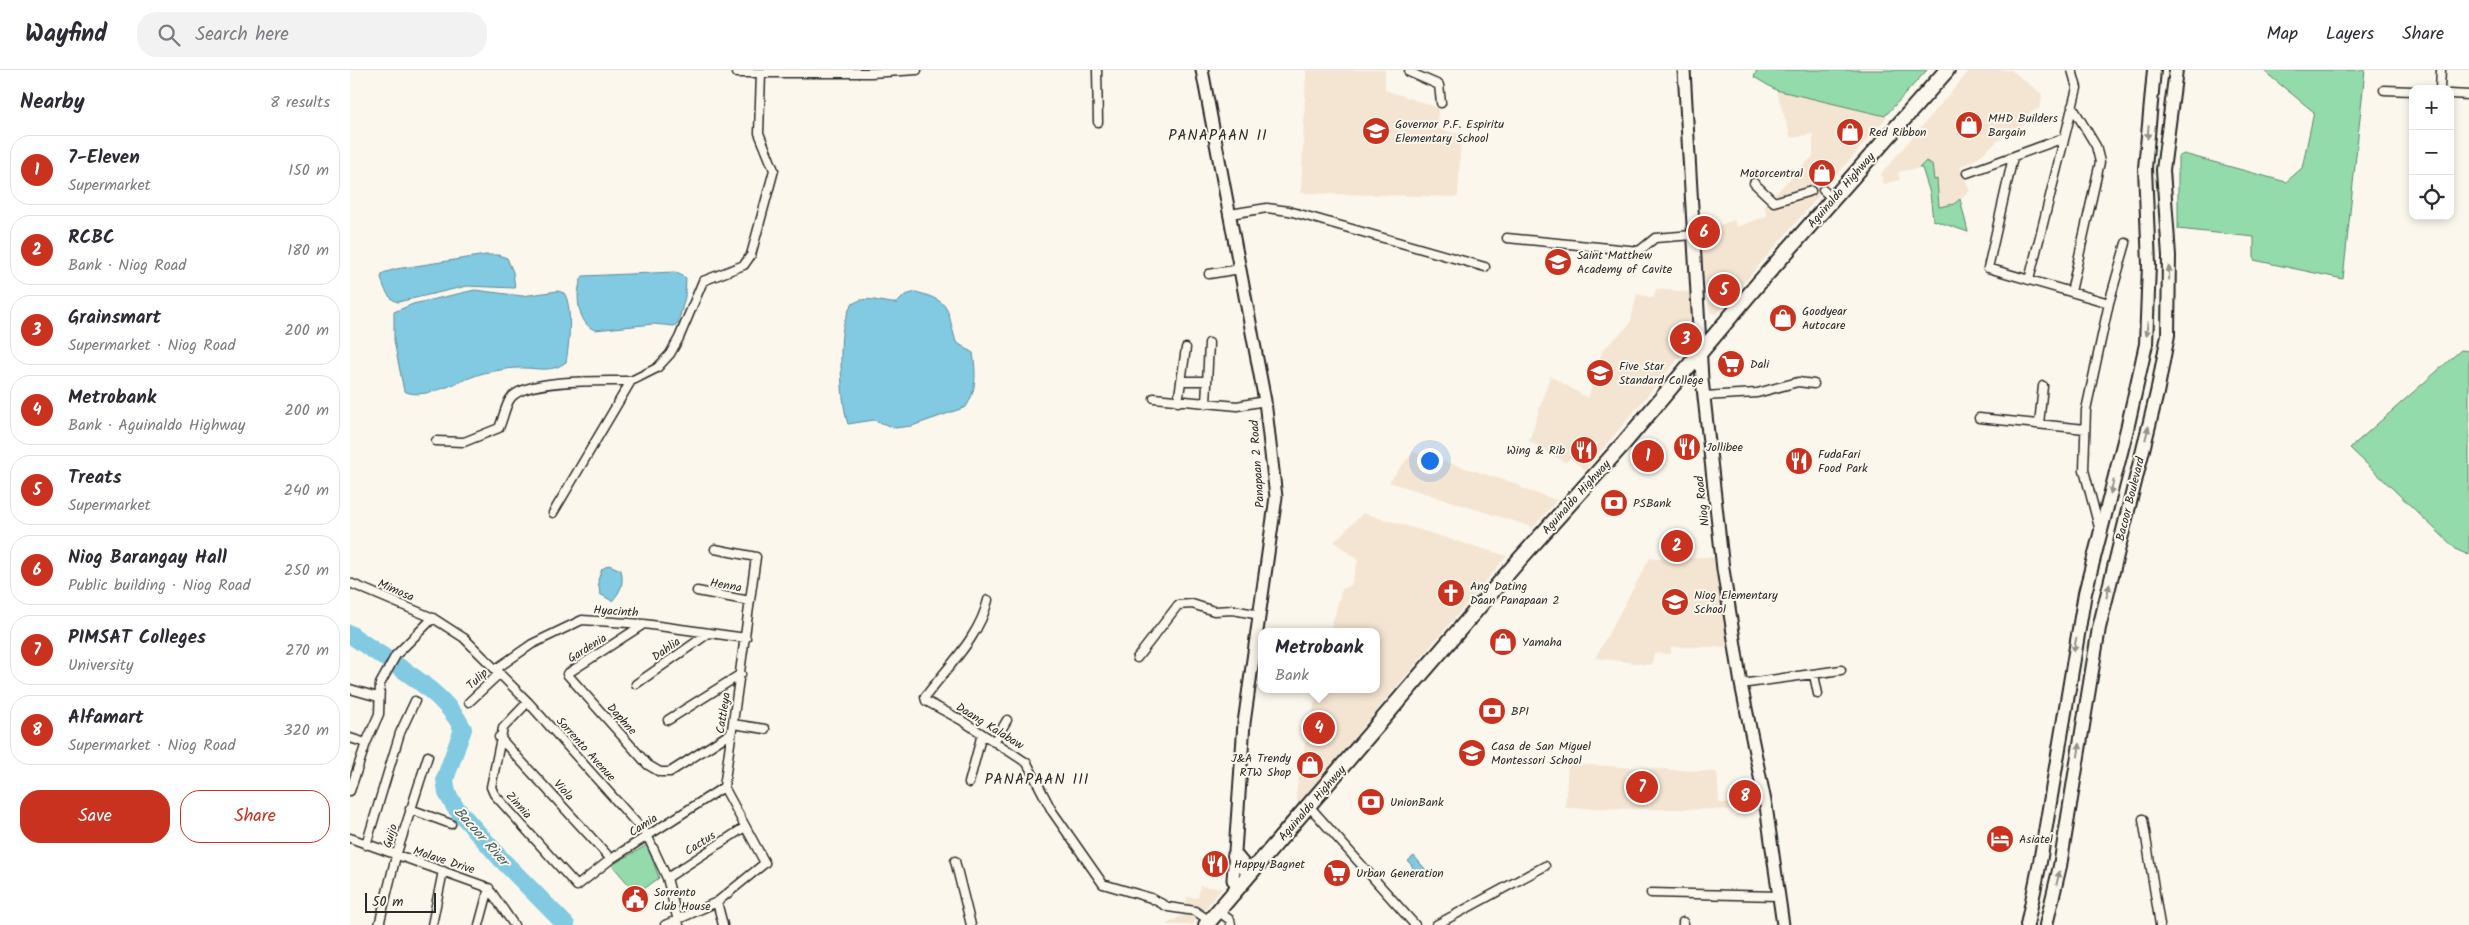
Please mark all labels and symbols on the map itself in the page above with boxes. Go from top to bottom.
place label: MHD Builders Bargain [1988,109,2058,142]
shop icon: MHD Builders Bargain [1954,110,1984,140]
place label: Governor P.F. Espiritu Elementary School [1395,115,1504,148]
school or university icon: Governor P.F. Espiritu Elementary School [1361,116,1391,146]
shop icon: Red Ribbon [1835,117,1865,147]
place label: Red Ribbon [1869,123,1927,142]
district label: PANAPAAN II [1168,124,1268,148]
one-way arrow [2143,124,2151,140]
street label: Aguinaldo Highway [1803,148,1880,232]
shop icon: Motorcentral [1807,158,1837,188]
place label: Motorcentral [1740,164,1803,183]
pin: 6 [1688,213,1720,251]
place label: Saint Matthew Academy of Cavite [1577,246,1673,279]
school or university icon: Saint Matthew Academy of Cavite [1543,247,1573,277]
one-way arrow [2165,265,2173,281]
pin: 5 [1708,271,1740,309]
place label: Goodyear Autocare [1802,302,1848,335]
shop icon: Goodyear Autocare [1768,303,1798,333]
pin: 3 [1670,320,1702,358]
one-way arrow [2143,321,2151,337]
supermarket icon: Dali [1716,349,1746,379]
place label: Dali [1750,355,1770,374]
place label: Five Star Standard College [1619,357,1704,390]
school or university icon: Five Star Standard College [1585,358,1615,388]
street label: Panapaan 2 Road [1245,418,1270,509]
one-way arrow [2143,425,2151,440]
restaurant icon: Jollibee [1672,432,1702,462]
restaurant icon: Wing & Rib [1569,435,1599,465]
pin: 1 [1632,437,1664,475]
place label: Jollibee [1706,438,1743,457]
place label: Wing & Rib [1506,441,1566,460]
place label: FudaFari Food Park [1818,445,1868,478]
restaurant icon: FudaFari Food Park [1784,446,1814,476]
your location [1417,448,1443,474]
street label: Bacoor Boulevard [2111,454,2150,543]
street label: Aguinaldo Highway [1537,455,1616,539]
street label: Niog Road [1690,473,1715,527]
one-way arrow [2108,480,2116,495]
bank icon: PSBank [1599,488,1629,518]
place label: PSBank [1633,494,1672,513]
pin: 2 [1661,527,1693,565]
street label: Henna [709,573,744,598]
street label: Mimosa [375,574,417,607]
place label: Ang Dating Daan Panapaan 2 [1470,577,1560,610]
church icon: Ang Dating Daan Panapaan 2 [1436,578,1466,608]
one-way arrow [2104,583,2112,598]
place label: Niog Elementary School [1694,586,1778,619]
school or university icon: Niog Elementary School [1660,587,1690,617]
street label: Hyacinth [593,600,639,623]
shop icon: Yamaha [1488,627,1518,657]
street label: Gardenia [564,629,611,668]
street label: Dahlia [648,632,685,666]
place label: Yamaha [1522,633,1562,652]
one-way arrow [2071,638,2079,654]
street label: Tulip [462,664,493,694]
street label: Cattleya [711,691,736,735]
bank icon: BPI [1477,696,1507,726]
street label: Daang Kalabaw [952,698,1028,755]
street label: Daphne [602,699,642,740]
place label: BPI [1511,702,1529,721]
pin: 4 [1303,709,1335,747]
street label: Sorrento Avenue [551,713,620,787]
place label: Casa de San Miguel Montessori School [1491,737,1591,770]
school or university icon: Casa de San Miguel Montessori School [1457,738,1487,768]
one-way arrow [2075,742,2083,758]
place label: J&A Trendy RTW Shop [1231,749,1291,782]
shop icon: J&A Trendy RTW Shop [1295,750,1325,780]
street label: Aguinaldo Highway [1274,761,1351,845]
district label: PANAPAAN III [984,768,1090,792]
pin: 7 [1626,768,1658,806]
street label: Viola [549,775,579,806]
pin: 8 [1729,777,1761,815]
street label: Zinnia [501,787,536,824]
bank icon: UnionBank [1356,787,1386,817]
place label: UnionBank [1390,793,1444,812]
water label: Bacoor River [449,802,516,874]
street label: Camia [625,809,662,842]
street label: Guijo [378,822,403,851]
hotel icon: Asiatel [1985,824,2015,854]
street label: Cactus [681,826,720,861]
place label: Asiatel [2019,830,2053,849]
street label: Molave Drive [411,842,478,880]
restaurant icon: Happy Bagnet [1200,849,1230,879]
place label: Happy Bagnet [1234,855,1305,874]
supermarket icon: Urban Generation [1322,858,1352,888]
place label: Urban Generation [1356,864,1444,883]
one-way arrow [2054,870,2062,885]
place label: Sorrento Club House [654,883,711,916]
public building icon: Sorrento Club House [620,884,650,914]
scale bar [365,890,436,913]

